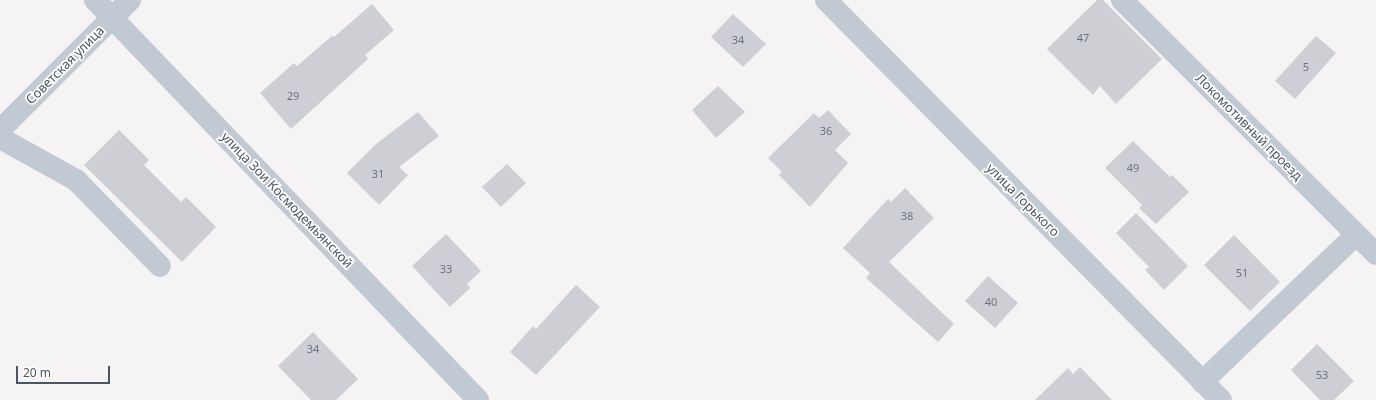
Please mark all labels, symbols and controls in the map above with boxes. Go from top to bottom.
street label: Советская улица [23,23,107,107]
house number: 47 [1077,31,1089,45]
house number: 34 [732,33,744,47]
house number: 5 [1303,60,1309,74]
street label: Локомотивный проезд [1192,70,1306,184]
house number: 29 [287,89,299,103]
house number: 36 [820,124,832,138]
street label: улица Зои Космодемьянской [218,129,356,271]
street label: улица Горького [983,160,1063,240]
house number: 49 [1127,161,1139,175]
house number: 31 [372,167,384,181]
house number: 38 [901,209,913,223]
house number: 33 [440,262,452,276]
house number: 51 [1236,266,1248,280]
house number: 40 [985,295,997,309]
house number: 34 [307,342,319,356]
scale bar [18,358,112,384]
text: 20 m [23,364,51,381]
house number: 53 [1316,368,1328,382]

